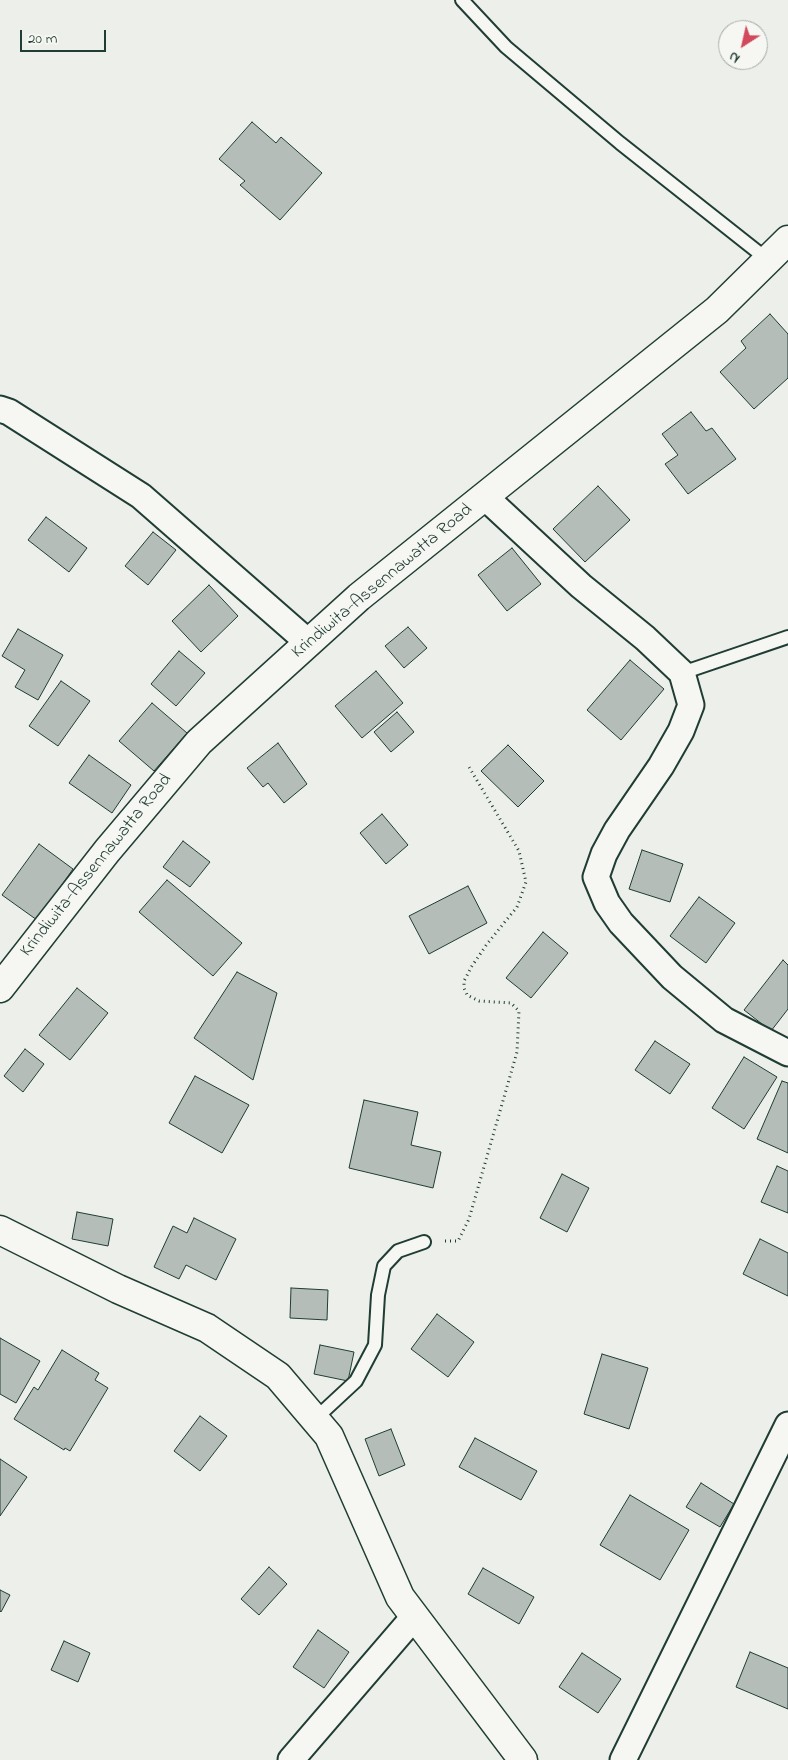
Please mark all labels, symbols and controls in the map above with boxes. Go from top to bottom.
scale bar [22,20,109,52]
north arrow [718,20,768,70]
text: 20 m [28,28,57,50]
text: N [725,46,745,68]
street label: Krindiwita-Assennawatta Road [288,500,478,664]
street label: Krindiwita-Assennawatta Road [16,770,178,962]

